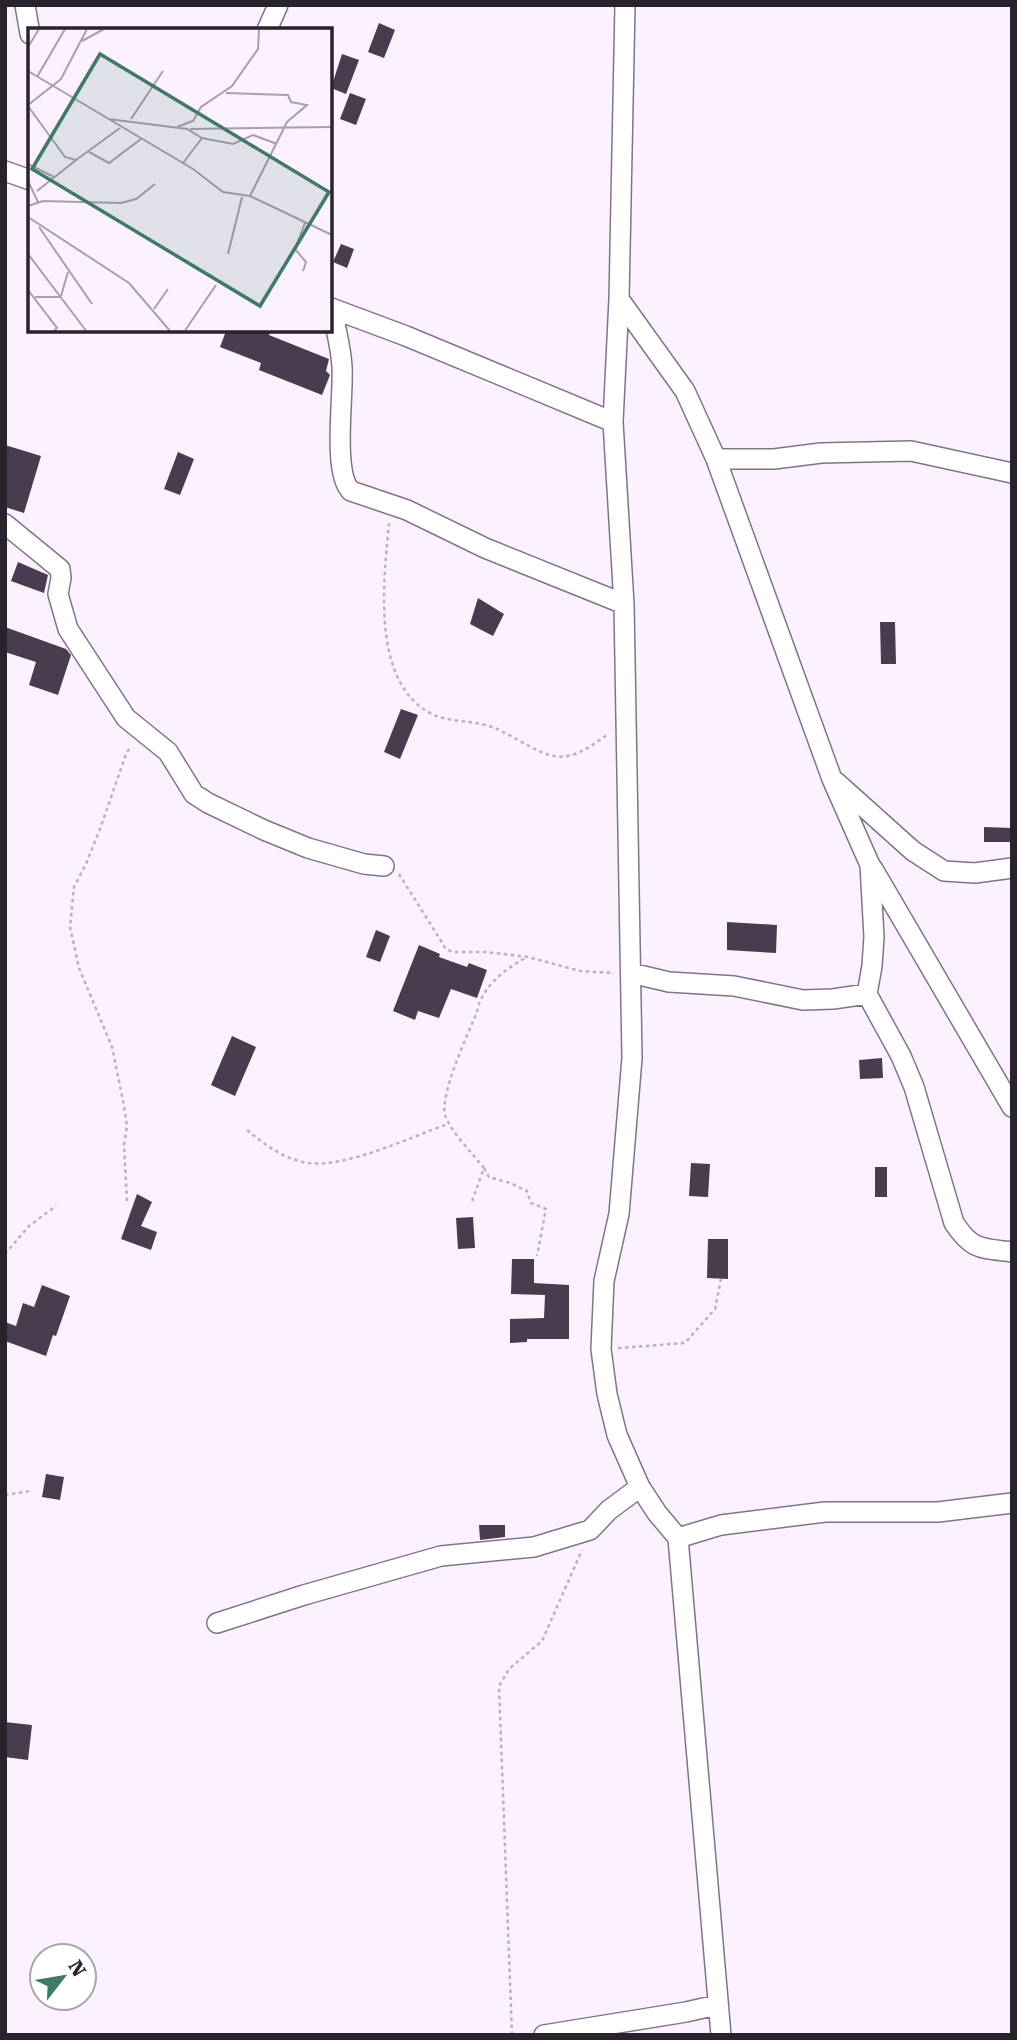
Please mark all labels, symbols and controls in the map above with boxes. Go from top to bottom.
inset map [28,28,332,332]
north arrow [28,1942,98,2012]
text: N [64,1956,91,1981]

